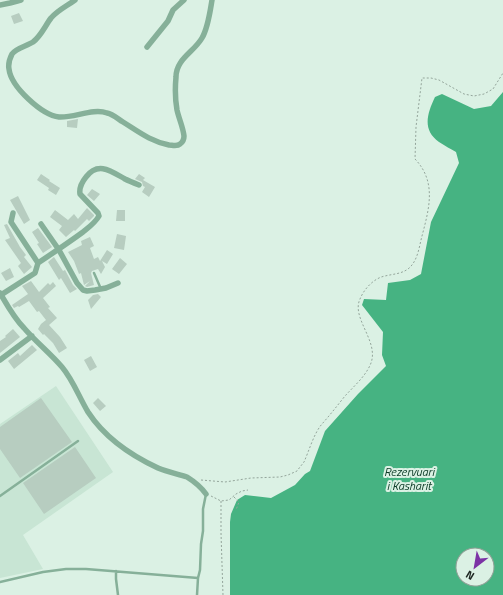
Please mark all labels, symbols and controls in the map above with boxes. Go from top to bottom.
water label: Rezervuari i Kasharit [384,462,436,495]
north arrow [455,547,495,587]
text: N [462,567,477,584]

